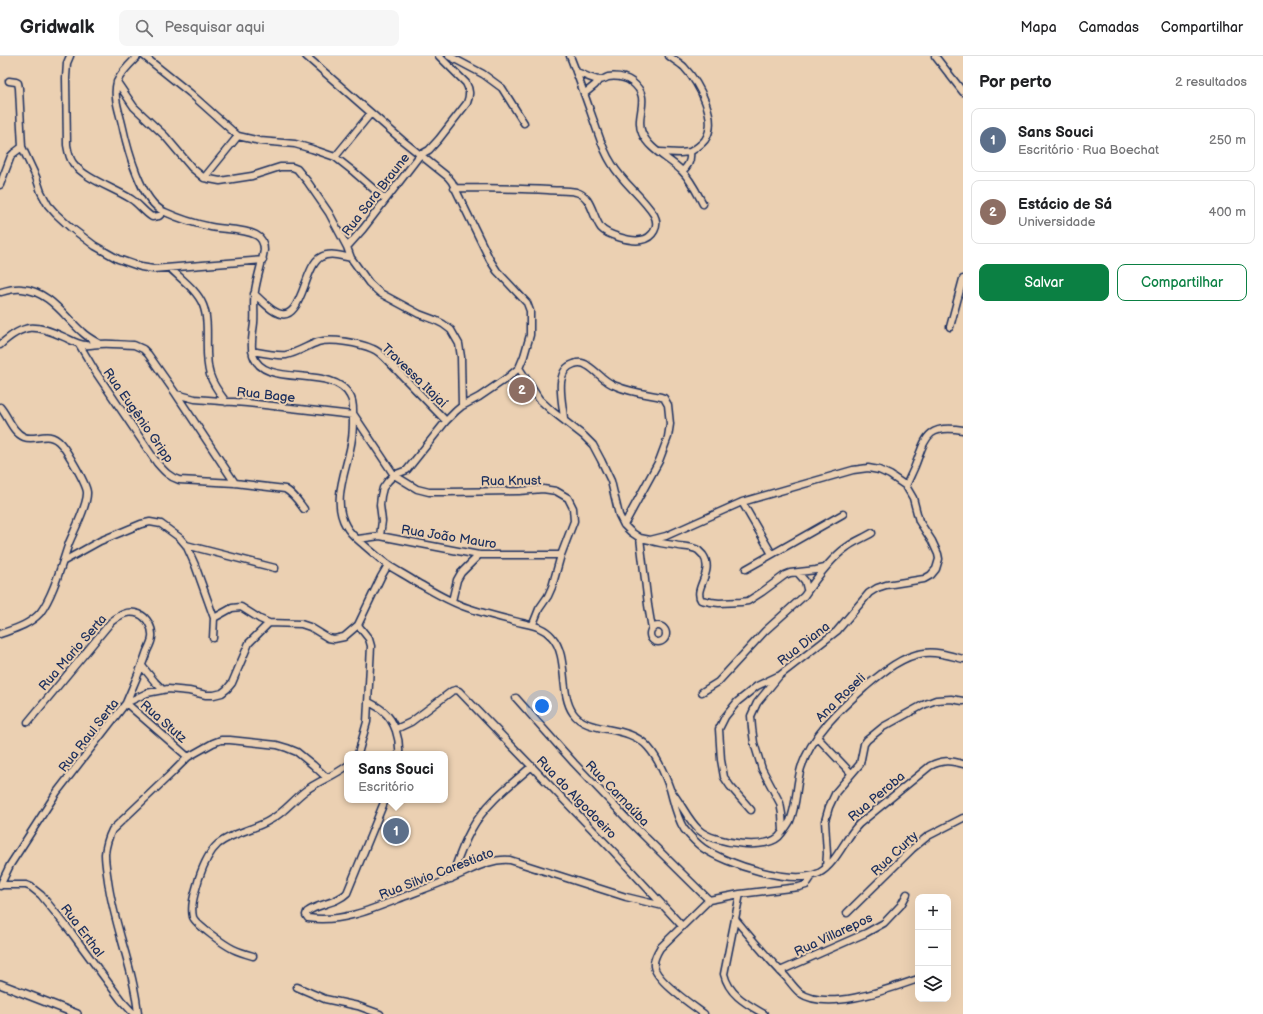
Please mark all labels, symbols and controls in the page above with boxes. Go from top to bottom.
search box [119,10,399,46]
text: Gridwalk [20,16,95,39]
icon: search [133,17,155,39]
text: Pesquisar aqui [165,18,265,37]
text: Mapa [1021,19,1057,36]
text: Camadas [1079,19,1139,36]
text: Compartilhar [1161,19,1243,36]
text: Por perto [979,72,1052,92]
text: 2 resultados [1175,74,1247,90]
text: Sans Souci [1018,123,1093,142]
text: 1 [990,132,996,148]
text: 250 m [1209,132,1246,148]
text: Escritório · Rua Boechat [1018,142,1159,158]
street label: Rua Sara Braune [339,150,413,239]
text: Estácio de Sá [1018,195,1112,214]
text: 2 [989,204,997,220]
text: 400 m [1209,204,1246,220]
text: Universidade [1018,214,1095,230]
button: Salvar [979,264,1109,301]
button: Compartilhar [1117,264,1247,301]
street label: Travessa Itajaí [378,340,451,412]
street label: Rua Eugênio Gripp [100,365,177,466]
pin: 2 [509,375,535,405]
street label: Rua Bage [236,384,296,406]
street label: Rua Knust [481,472,541,490]
street label: Rua João Mauro [400,522,498,552]
street label: Rua Mario Serta [35,611,110,694]
street label: Rua Diana [774,618,833,669]
street label: Ana Roseli [813,670,869,725]
street label: Rua Raul Serta [55,696,122,775]
your location [532,696,552,716]
street label: Rua Stutz [137,697,190,747]
popup [344,751,448,803]
street label: Rua do Algodoeiro [533,753,620,842]
street label: Rua Carnaúba [582,758,653,830]
text: Sans Souci [358,760,434,779]
street label: Rua Peroba [845,768,908,825]
text: Escritório [358,779,414,795]
pin: 1 [383,816,409,846]
street label: Rua Curty [868,828,922,880]
street label: Rua Silvio Carestiato [377,845,496,903]
map controls [915,894,951,1002]
button: + [915,894,951,930]
street label: Rua Erthal [57,901,107,960]
street label: Rua Villarepos [792,910,876,960]
button: − [915,930,951,966]
button: layers [915,966,951,1002]

